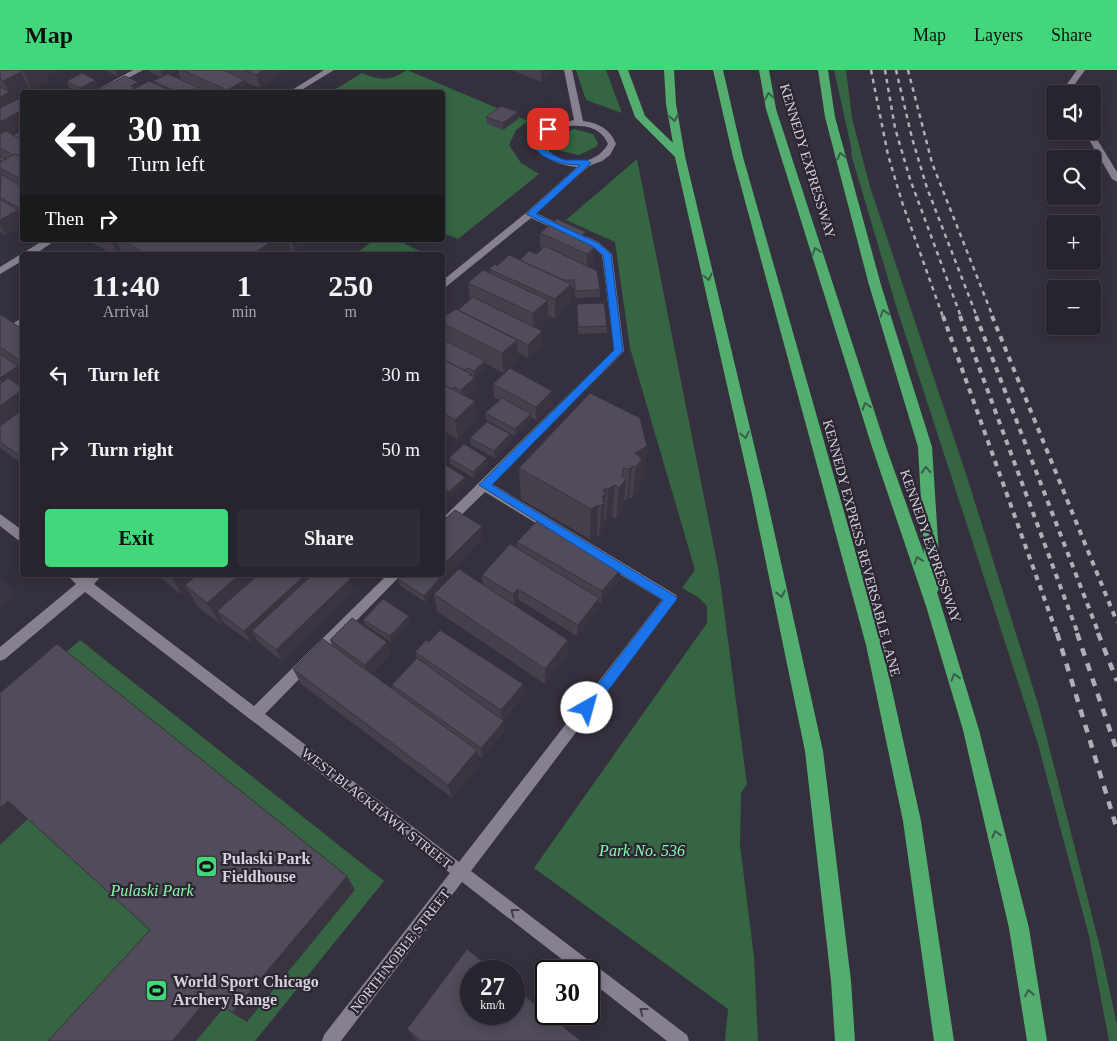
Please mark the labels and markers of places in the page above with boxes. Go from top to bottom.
pin [527,108,569,150]
place label: Pulaski Park Fieldhouse [222,850,311,885]
sports icon: Pulaski Park Fieldhouse [194,855,218,879]
place label: World Sport Chicago Archery Range [173,973,319,1009]
sports icon: World Sport Chicago Archery Range [145,978,169,1002]

